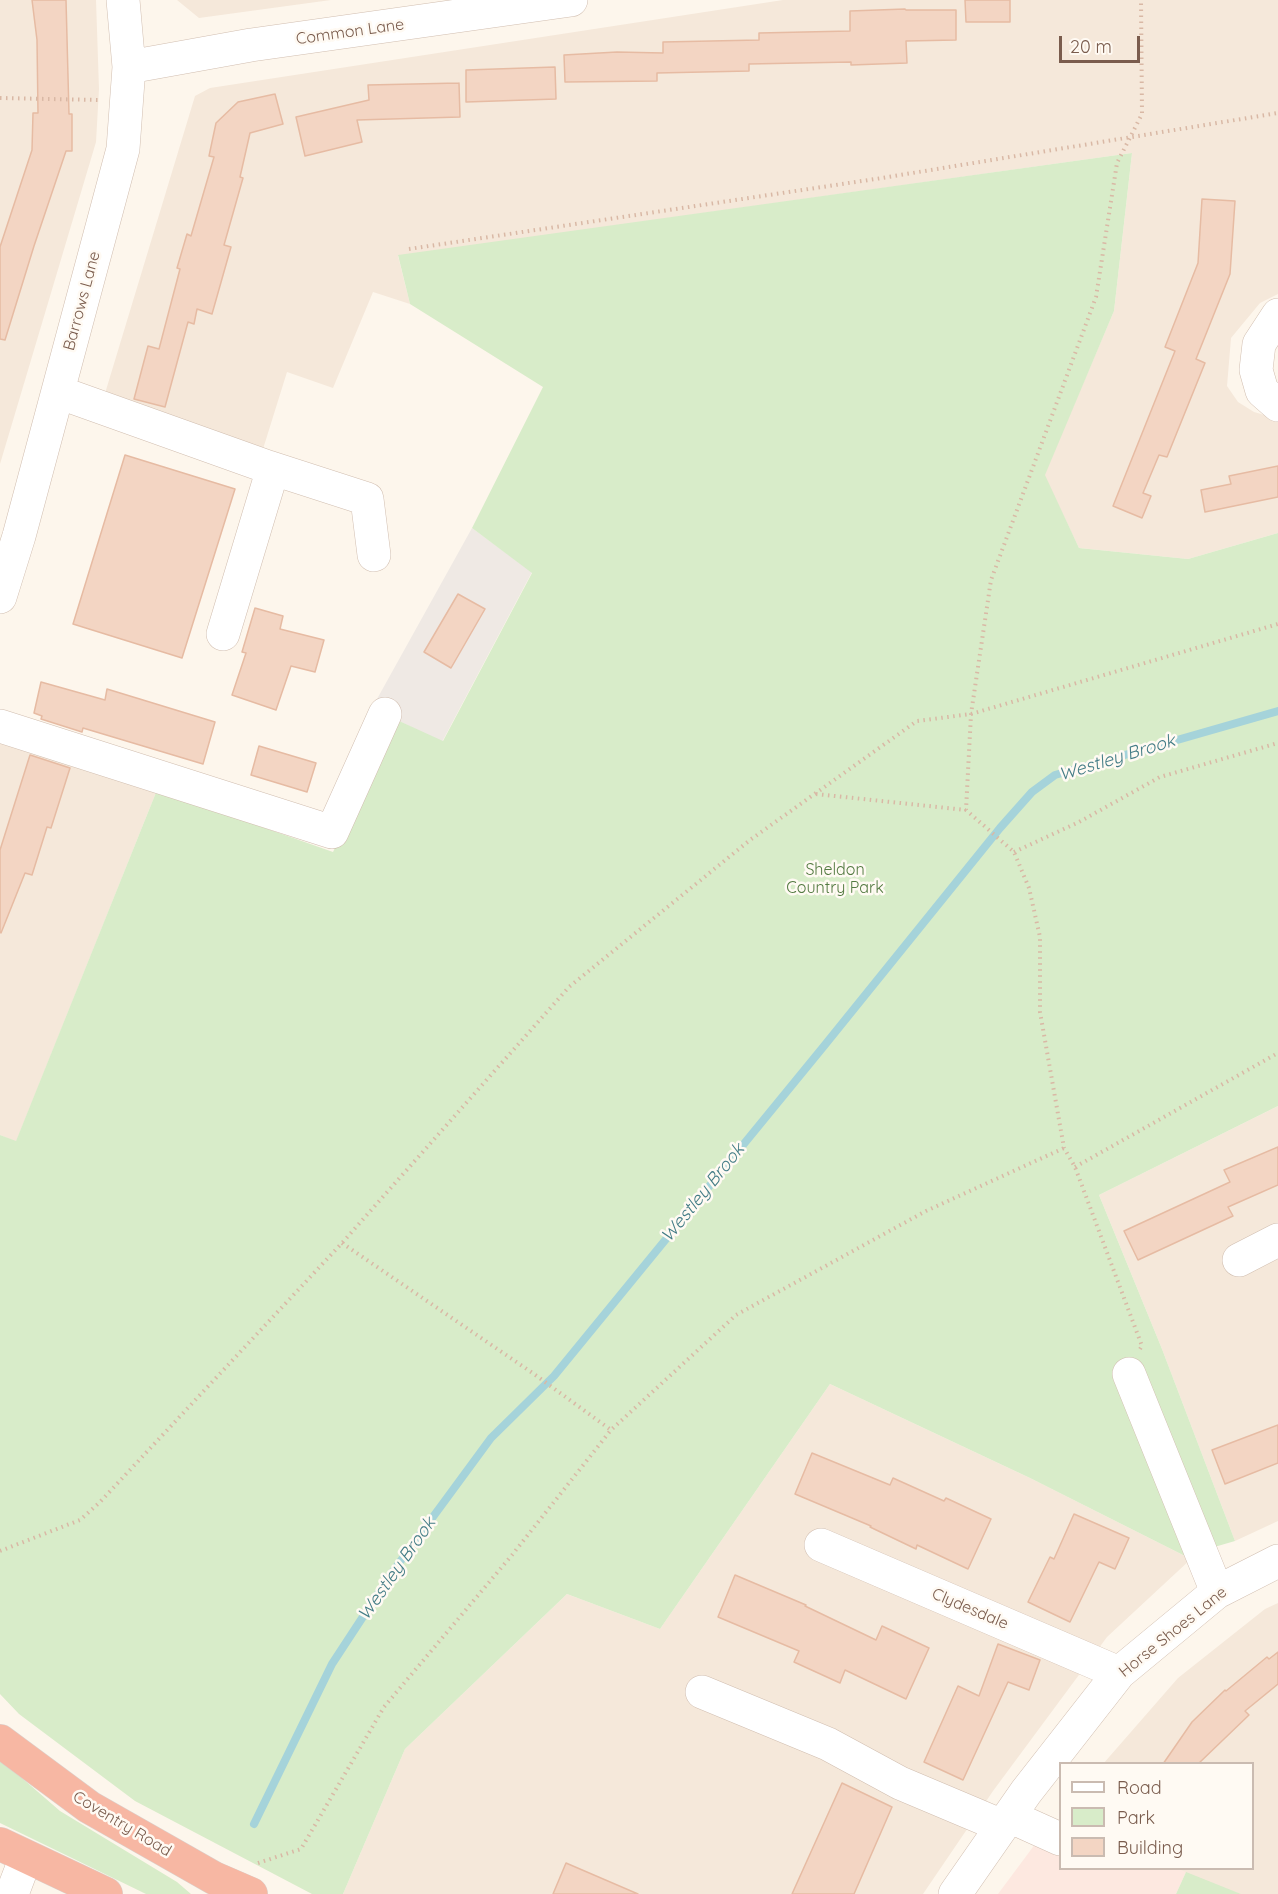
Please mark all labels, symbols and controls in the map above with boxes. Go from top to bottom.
street label: Common Lane [295,15,405,49]
scale bar [1062,24,1143,62]
text: 20 m [1070,35,1112,58]
street label: Barrows Lane [60,249,104,353]
water label: Westley Brook [1056,730,1178,786]
park label: Sheldon Country Park [786,860,884,898]
water label: Westley Brook [657,1139,749,1247]
water label: Westley Brook [354,1513,440,1625]
street label: Horse Shoes Lane [1115,1583,1231,1681]
street label: Clydesdale [929,1584,1011,1634]
legend [1059,1762,1254,1870]
text: Road [1117,1776,1162,1799]
street label: Coventry Road [69,1787,175,1861]
text: Park [1117,1806,1155,1829]
text: Building [1117,1836,1183,1859]

